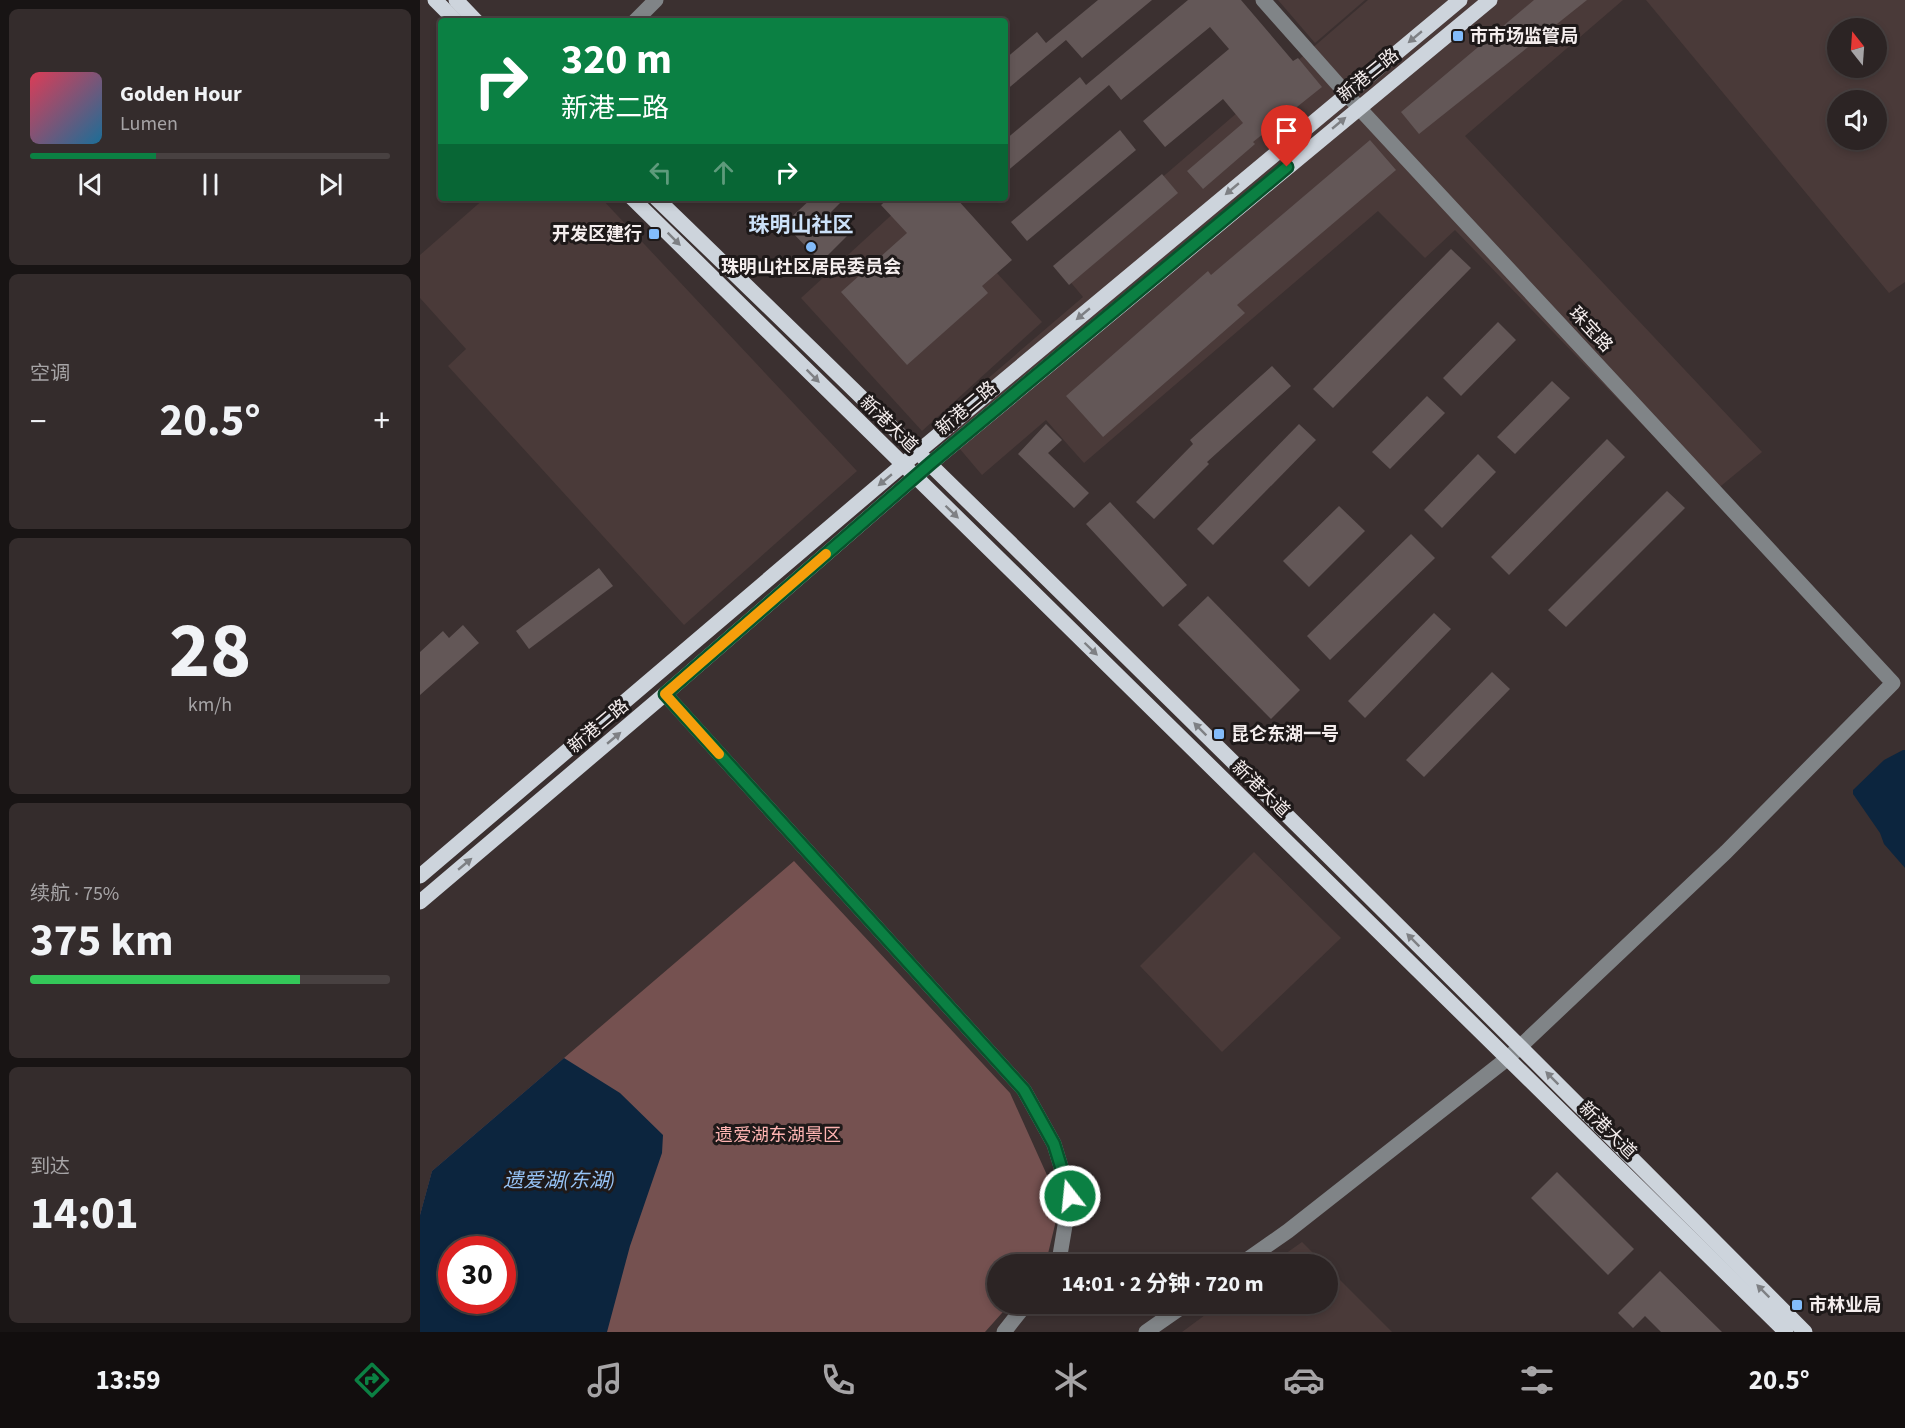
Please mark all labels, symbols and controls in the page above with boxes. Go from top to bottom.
north arrow [1827,18,1887,78]
map controls [1827,18,1887,150]
place label: 市市场监管局 [1470,24,1578,49]
marker: 市市场监管局 [1451,29,1465,43]
text: 320 m [561,30,672,90]
one-way arrow [1407,31,1422,43]
icon: right [462,42,540,120]
street label: 新港二路 [1332,43,1404,108]
text: Golden Hour [120,78,242,110]
text: 新港二路 [561,89,669,128]
button: sound [1827,90,1887,150]
pin [1261,105,1312,167]
text: Lumen [120,110,178,138]
icon: arrive [1270,114,1303,147]
one-way arrow [1331,117,1347,130]
icon: left [644,156,677,189]
icon: ahead [707,156,740,189]
icon: right [770,156,803,189]
icon: previous [74,168,107,201]
icon: pause [194,168,227,201]
icon: next [314,168,347,201]
one-way arrow [1225,182,1240,195]
district label: 珠明山社区 [749,210,854,240]
place label: 开发区建行 [552,222,642,247]
marker: 开发区建行 [647,227,661,241]
one-way arrow [666,232,681,246]
marker: 珠明山社区居民委员会 [804,240,818,254]
place label: 珠明山社区居民委员会 [721,255,901,280]
street label: 珠宝路 [1563,301,1618,358]
one-way arrow [1076,307,1091,320]
text: 空调 [30,360,70,388]
one-way arrow [805,369,819,383]
street label: 新港二路 [931,376,1002,441]
text: 20.5° [159,389,261,453]
street label: 新港大道 [854,390,923,458]
text: − [30,398,46,445]
text: + [374,398,390,445]
one-way arrow [878,473,893,486]
one-way arrow [945,505,959,519]
text: 28 [169,596,251,707]
one-way arrow [1084,642,1099,656]
text: km/h [188,691,232,719]
street label: 新港二路 [563,694,634,759]
place label: 昆仑东湖一号 [1231,722,1339,747]
one-way arrow [1194,723,1208,737]
marker: 昆仑东湖一号 [1212,727,1226,741]
one-way arrow [606,732,621,745]
street label: 新港大道 [1226,755,1295,823]
one-way arrow [457,858,472,871]
text: 续航 · 75% [30,880,119,908]
text: 375 km [30,909,174,973]
one-way arrow [1407,934,1421,948]
one-way arrow [1545,1070,1559,1085]
street label: 新港大道 [1573,1096,1642,1165]
park label: 遗爱湖东湖景区 [715,1123,841,1148]
text: 到达 [30,1153,70,1181]
position arrow [1038,1164,1102,1228]
water label: 遗爱湖(东湖) [503,1167,615,1195]
text: 14:01 [30,1182,139,1246]
speed limit sign: 30 [438,1236,516,1314]
text: 14:01 · 2 分钟 · 720 m [1062,1268,1263,1300]
one-way arrow [1757,1284,1771,1298]
place label: 市林业局 [1809,1293,1881,1318]
marker: 市林业局 [1790,1298,1804,1312]
icon: directions [351,1359,393,1401]
icon: music [584,1359,626,1401]
icon: phone [817,1359,859,1401]
icon: climate [1050,1359,1092,1401]
icon: car [1283,1359,1325,1401]
icon: filters [1516,1359,1558,1401]
text: 13:59 [95,1361,161,1400]
text: 20.5° [1749,1361,1810,1400]

